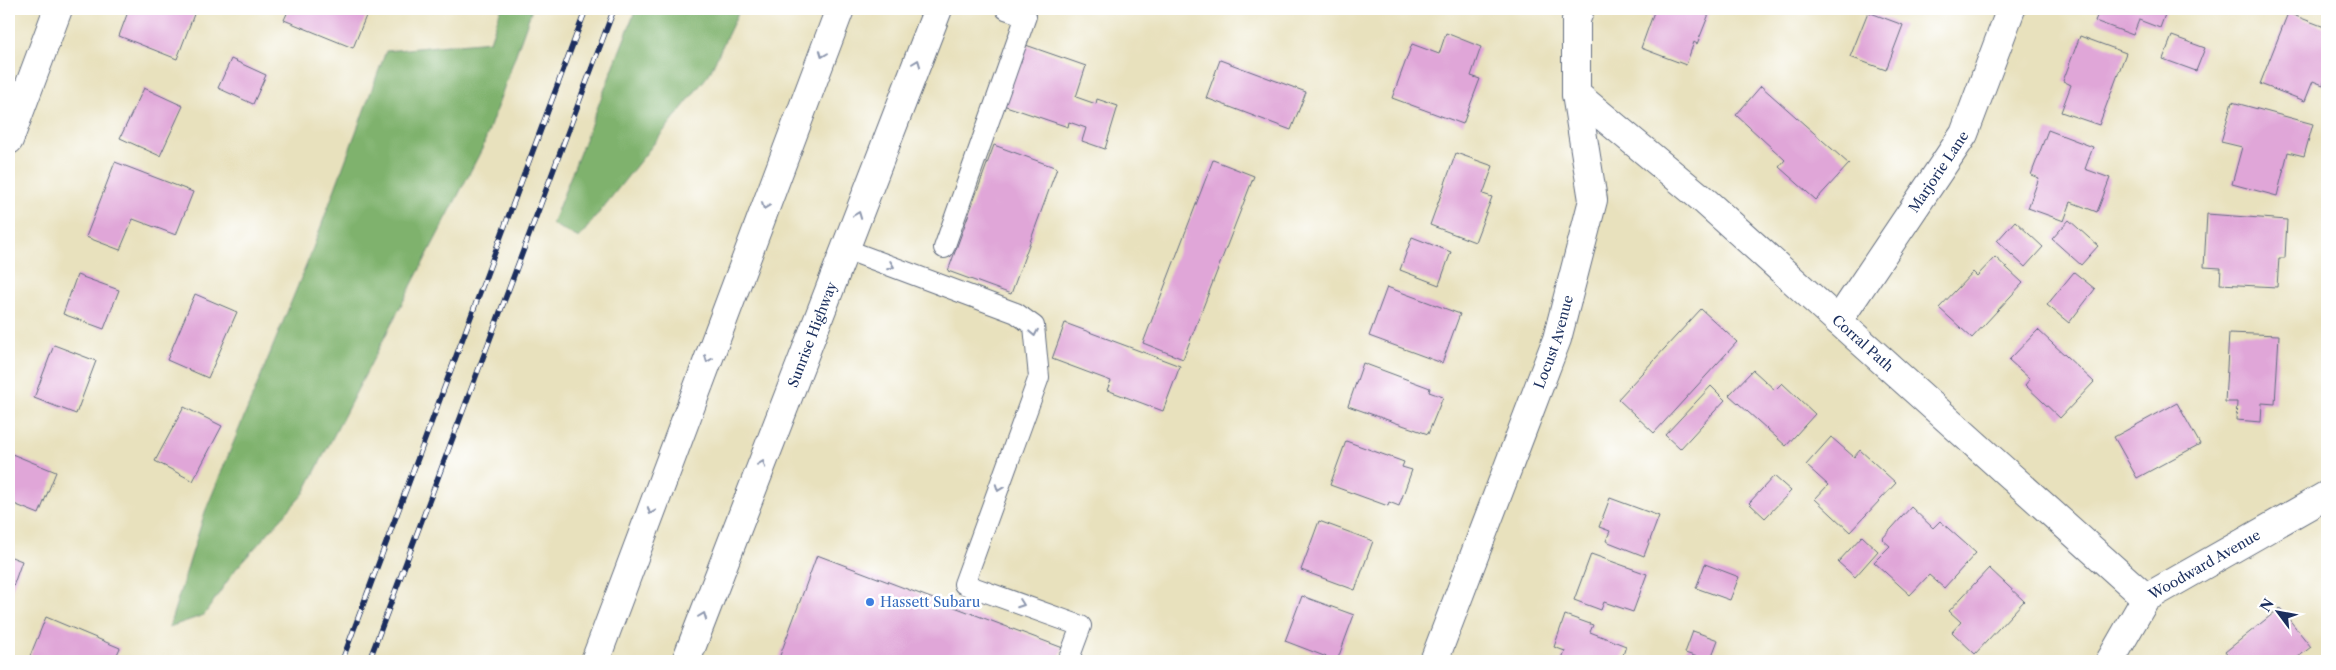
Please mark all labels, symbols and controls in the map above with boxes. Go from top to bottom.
one-way arrow [819,50,829,58]
one-way arrow [911,59,921,68]
street label: Marjorie Lane [1905,127,1973,216]
one-way arrow [761,202,771,210]
one-way arrow [852,211,863,220]
one-way arrow [886,260,895,270]
street label: Sunrise Highway [784,279,841,390]
street label: Locust Avenue [1530,293,1577,391]
street label: Corral Path [1828,311,1897,376]
one-way arrow [1028,329,1038,337]
one-way arrow [704,354,714,362]
one-way arrow [756,460,766,469]
one-way arrow [995,483,1005,492]
one-way arrow [647,506,657,515]
street label: Woodward Avenue [2145,526,2264,604]
north arrow [2254,588,2304,638]
place label: Hassett Subaru [880,593,981,611]
text: N [2256,595,2278,615]
marker: Hassett Subaru [864,596,876,608]
one-way arrow [1016,598,1024,608]
one-way arrow [697,612,707,621]

